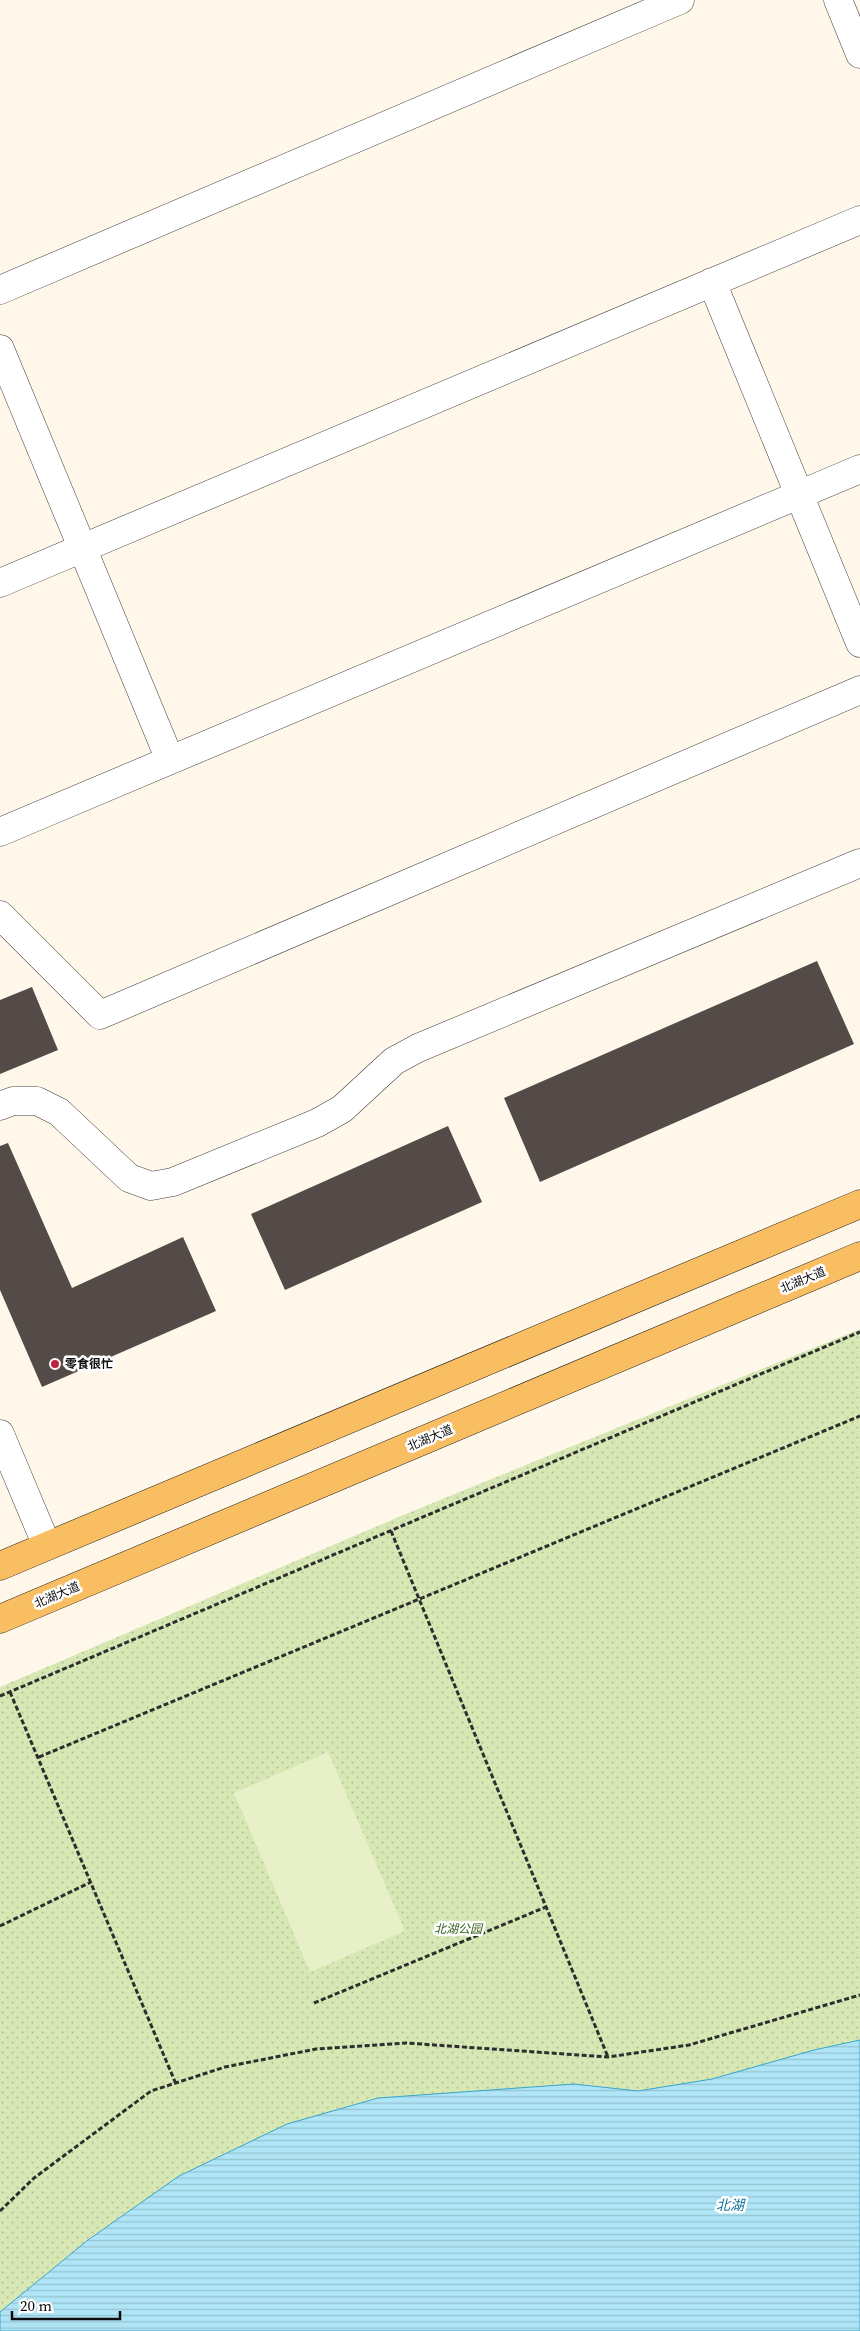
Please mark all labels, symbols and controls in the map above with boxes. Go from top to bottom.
street label: 北湖大道 [778,1263,828,1297]
place label: 零食很忙 [65,1356,113,1372]
marker: 零食很忙 [49,1358,61,1370]
street label: 北湖大道 [405,1421,455,1455]
street label: 北湖大道 [32,1578,82,1612]
park label: 北湖公园 [434,1921,484,1937]
water label: 北湖 [716,2195,746,2215]
scale bar [12,2288,120,2320]
text: 20 m [20,2295,52,2316]

